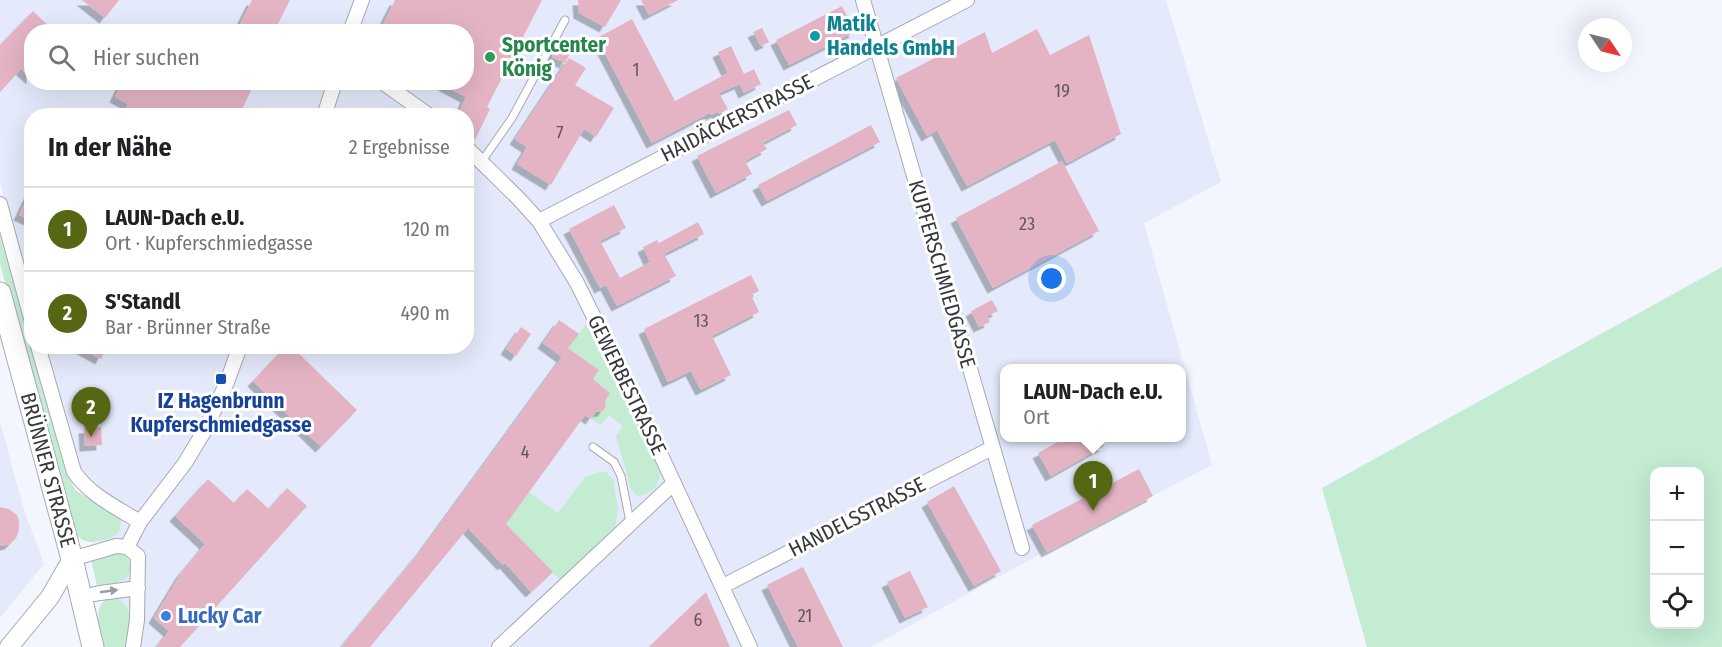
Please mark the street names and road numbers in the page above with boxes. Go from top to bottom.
street label: HAIDÄCKERSTRASSE [656,68,818,168]
street label: KUPFERSCHMIEDGASSE [903,177,981,371]
street label: GEWERBESTRASSE [582,311,672,459]
street label: BRÜNNER STRASSE [15,390,81,551]
street label: HANDELSSTRASSE [784,471,930,563]

